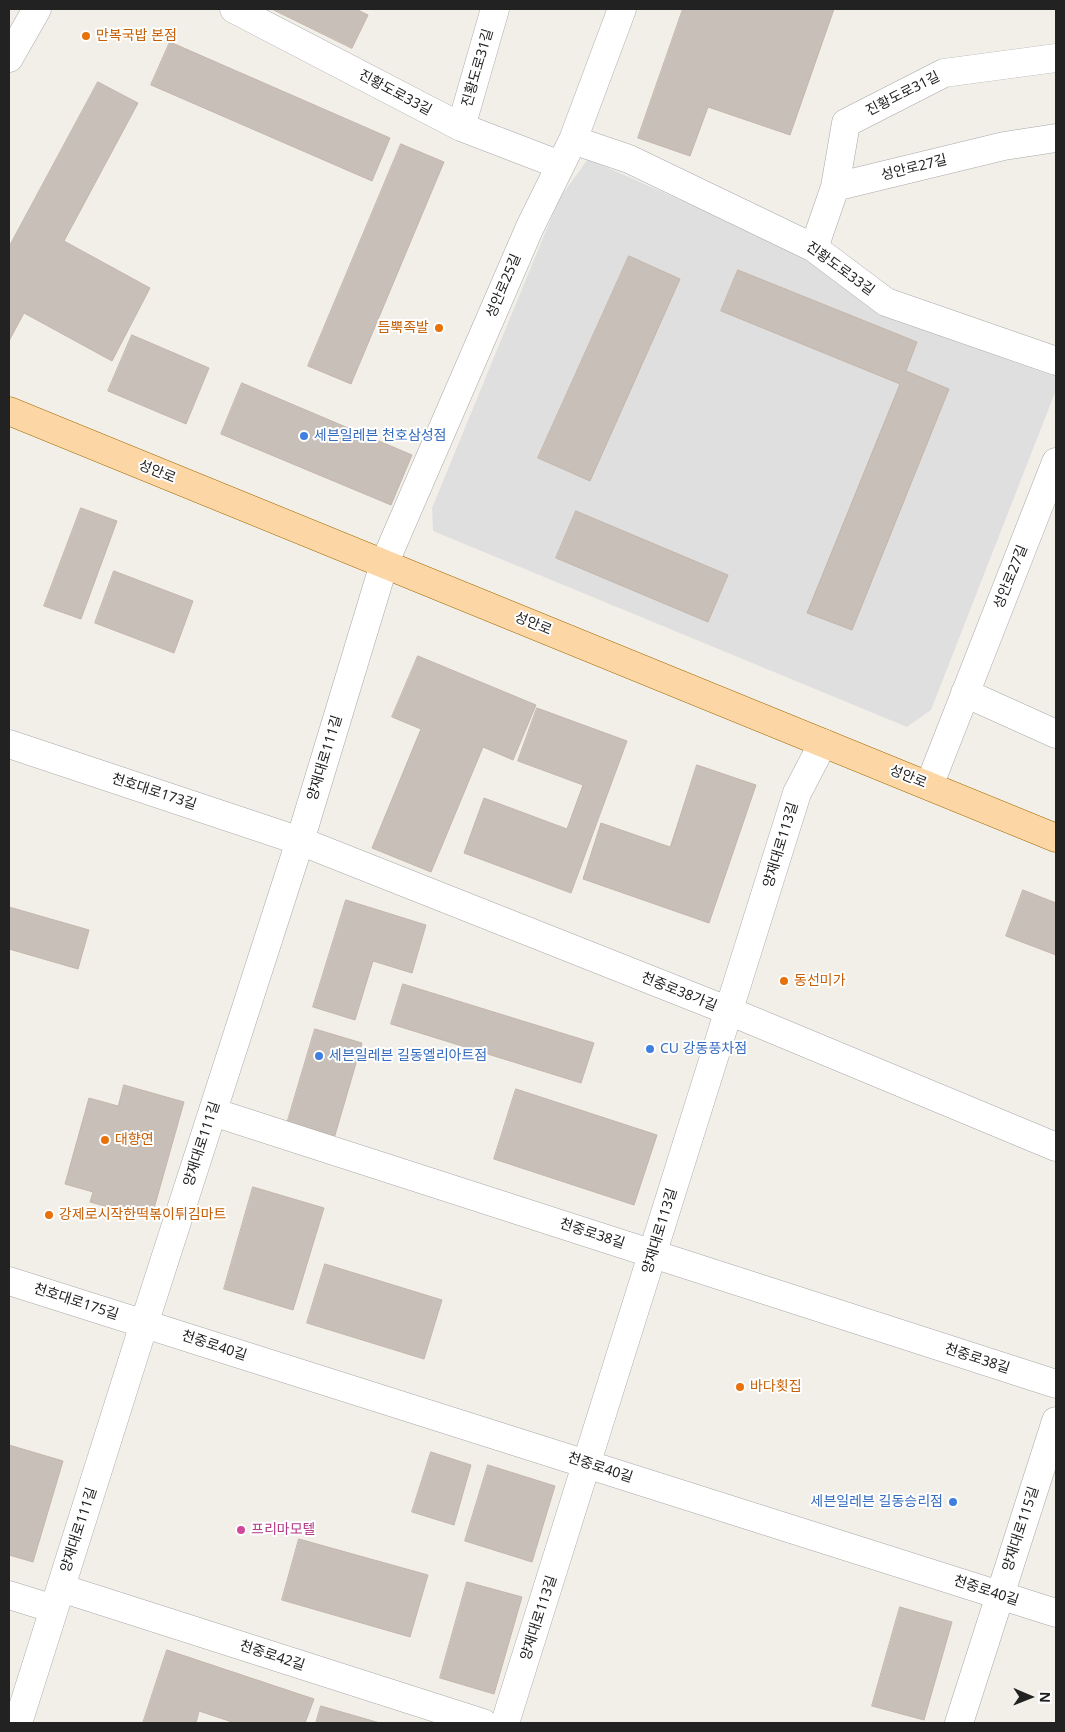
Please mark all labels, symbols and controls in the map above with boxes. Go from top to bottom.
street label: 진황도로31길 [459,27,497,109]
place label: 만복국밥 본점 [96,28,177,44]
marker: 만복국밥 본점 [80,30,92,42]
street label: 진황도로33길 [356,67,434,119]
street label: 진황도로31길 [863,68,943,120]
street label: 성안로27길 [879,152,949,184]
street label: 진황도로33길 [803,239,877,299]
street label: 성안로25길 [483,252,525,320]
place label: 듬뿍족발 [377,320,429,336]
marker: 듬뿍족발 [433,322,445,334]
place label: 세븐일레븐 천호삼성점 [314,428,446,444]
marker: 세븐일레븐 천호삼성점 [298,430,310,442]
street label: 성안로 [136,457,178,487]
street label: 성안로27길 [991,543,1031,611]
street label: 성안로 [512,609,554,639]
street label: 양재대로111길 [304,713,346,803]
street label: 성안로 [887,762,929,792]
street label: 천호대로173길 [109,770,199,814]
street label: 양재대로113길 [760,800,802,890]
street label: 천중로38가길 [639,969,719,1015]
place label: 동선미가 [794,973,846,989]
marker: 동선미가 [778,975,790,987]
place label: CU 강동풍차점 [660,1041,747,1057]
marker: CU 강동풍차점 [644,1043,656,1055]
place label: 세븐일레븐 길동엘리아트점 [329,1048,487,1064]
marker: 세븐일레븐 길동엘리아트점 [313,1050,325,1062]
street label: 양재대로111길 [180,1099,224,1189]
place label: 대향연 [115,1132,154,1148]
marker: 대향연 [99,1134,111,1146]
street label: 양재대로113길 [639,1186,681,1276]
place label: 강제로시작한떡볶이튀김마트 [59,1207,226,1223]
marker: 강제로시작한떡볶이튀김마트 [43,1209,55,1221]
street label: 천중로38길 [557,1216,627,1252]
street label: 천호대로175길 [31,1280,121,1324]
street label: 천중로40길 [179,1328,249,1364]
street label: 천중로38길 [942,1341,1012,1377]
place label: 바다횟집 [750,1379,802,1395]
marker: 바다횟집 [734,1381,746,1393]
street label: 천중로40길 [565,1450,635,1486]
street label: 양재대로115길 [999,1484,1043,1574]
street label: 양재대로111길 [57,1485,101,1575]
place label: 세븐일레븐 길동승리점 [811,1494,943,1510]
marker: 세븐일레븐 길동승리점 [947,1496,959,1508]
place label: 프리마모텔 [251,1522,315,1538]
marker: 프리마모텔 [235,1524,247,1536]
street label: 양재대로113길 [517,1573,561,1663]
street label: 천중로40길 [951,1573,1021,1609]
street label: 천중로42길 [237,1638,307,1674]
north arrow [1005,1672,1055,1722]
text: N [1036,1691,1055,1703]

